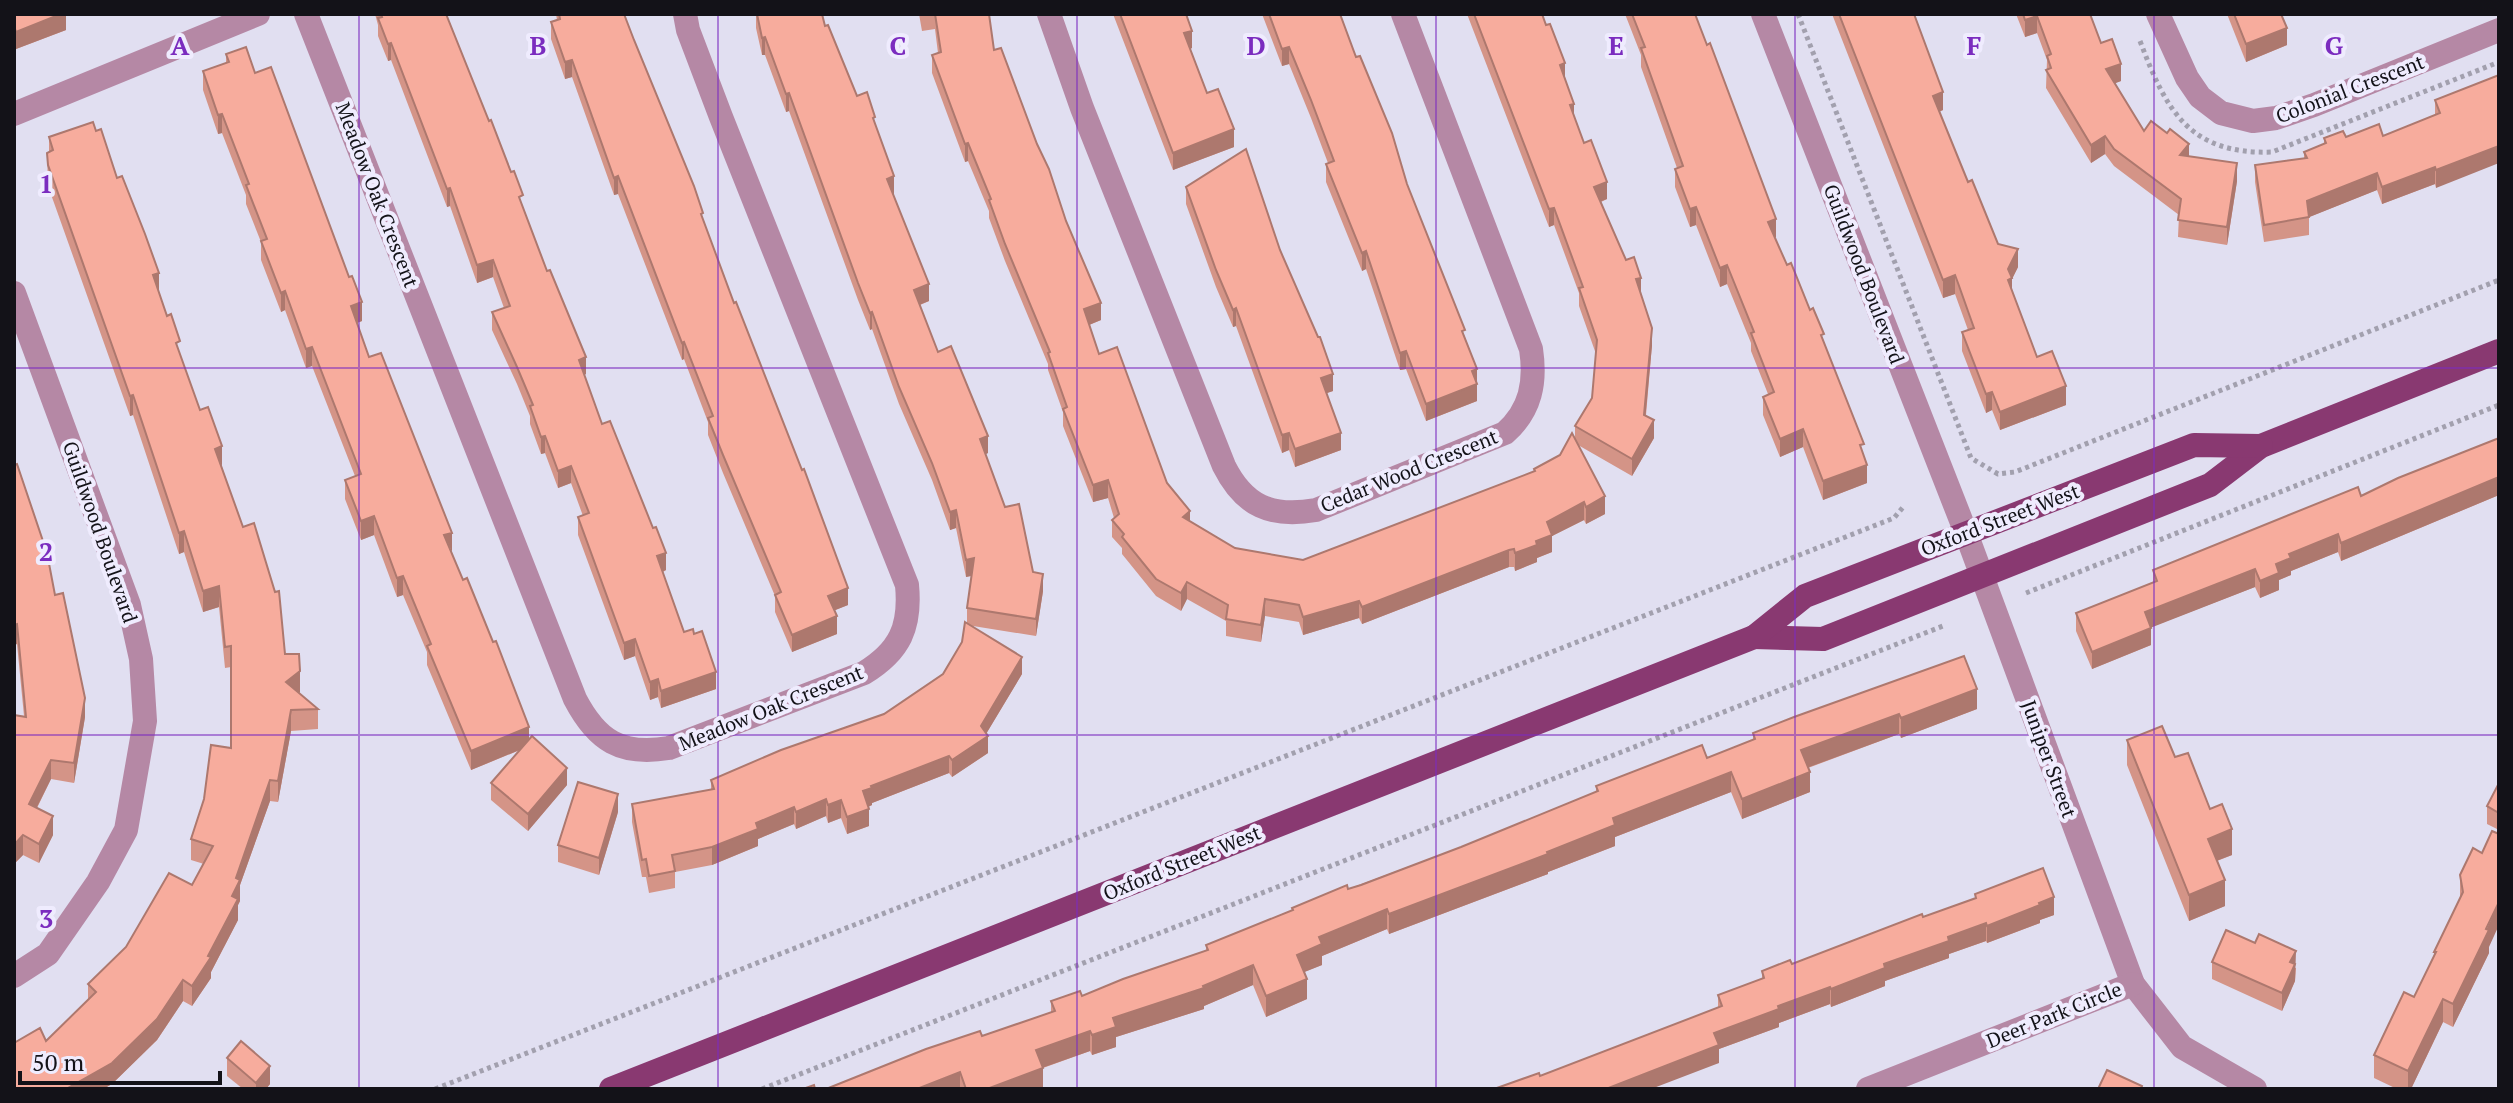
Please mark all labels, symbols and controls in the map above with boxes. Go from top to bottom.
text: A [171,28,190,62]
text: B [530,28,546,62]
text: C [890,28,906,62]
text: D [1246,28,1266,62]
text: E [1608,28,1624,62]
text: F [1967,28,1982,62]
text: G [2325,28,2344,62]
street label: Colonial Crescent [2272,48,2428,129]
street label: Meadow Oak Crescent [330,98,425,292]
text: 1 [39,166,53,200]
street label: Guildwood Boulevard [1818,180,1911,368]
street label: Cedar Wood Crescent [1316,422,1502,519]
street label: Guildwood Boulevard [57,437,144,626]
street label: Oxford Street West [1917,477,2083,562]
text: 2 [39,534,53,568]
street label: Meadow Oak Crescent [675,658,868,757]
street label: Juniper Street [2016,696,2083,822]
street label: Oxford Street West [1099,818,1265,906]
text: 3 [39,901,53,935]
street label: Deer Park Circle [1982,975,2125,1054]
scale bar [20,1035,220,1085]
text: 50 m [32,1046,84,1078]

